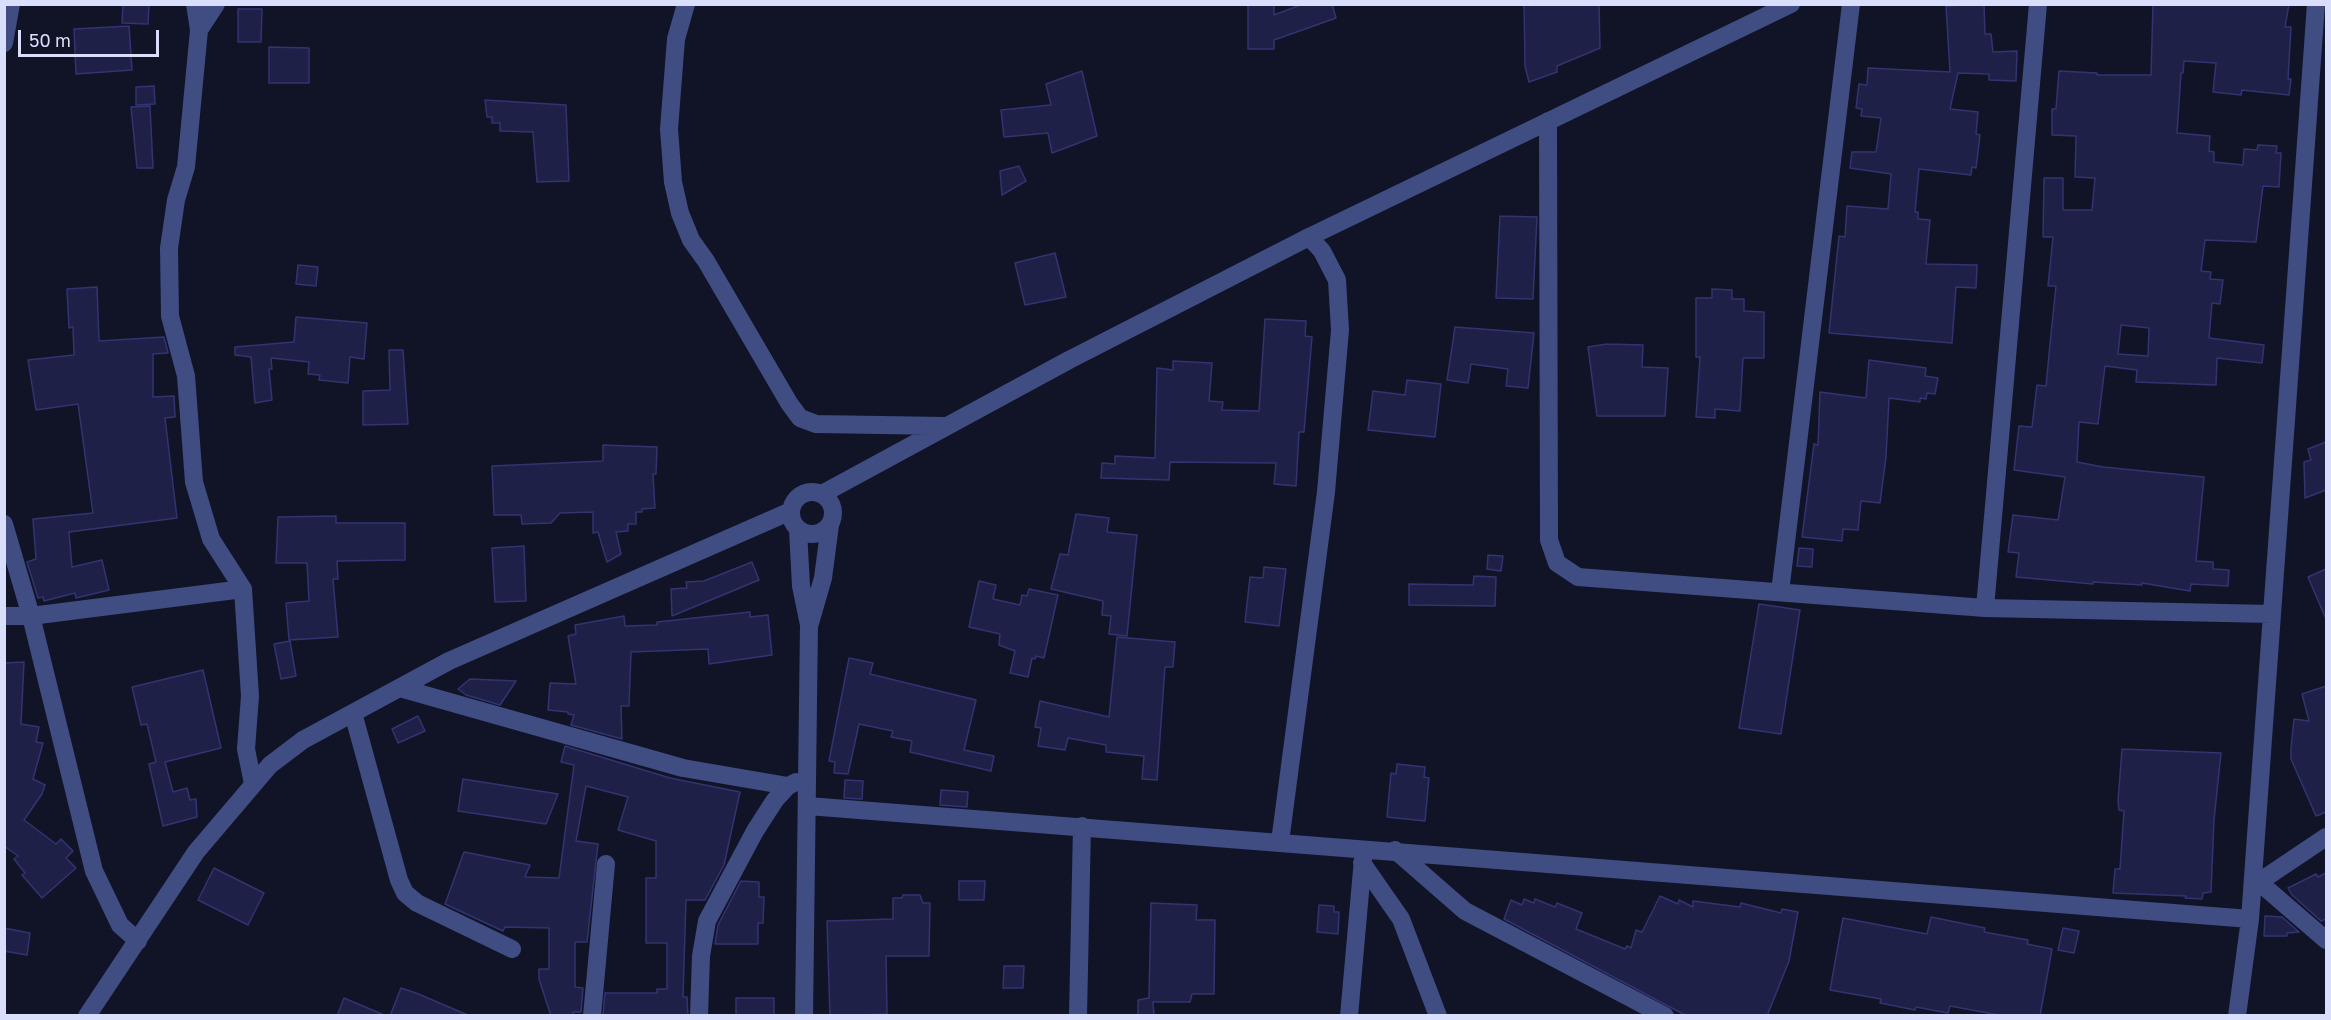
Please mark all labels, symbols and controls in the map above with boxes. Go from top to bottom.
scale bar [21,18,162,56]
text: 50 m [29,29,71,51]

